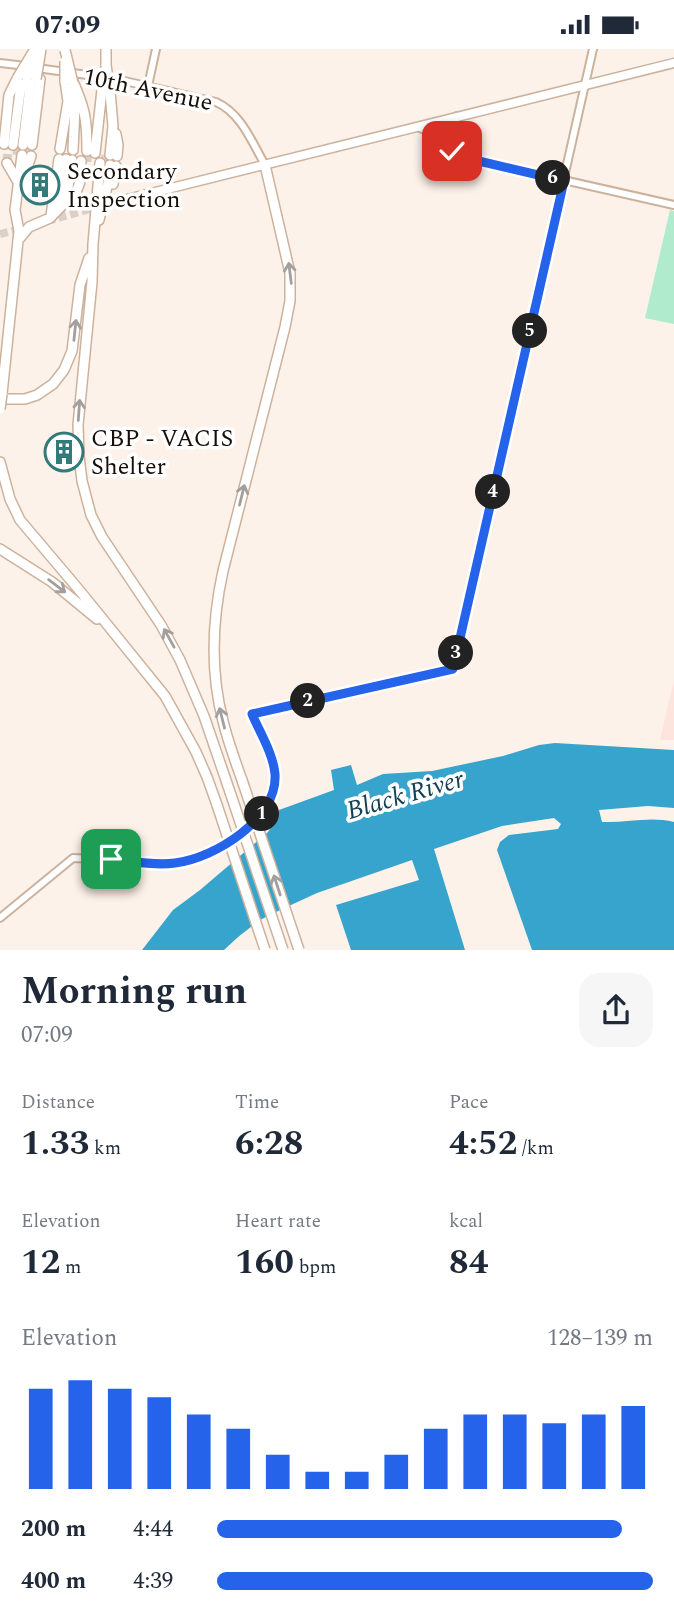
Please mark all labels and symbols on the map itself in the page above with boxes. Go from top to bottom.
street label: 10th Avenue [80,59,216,121]
pin [422,121,482,181]
place label: Secondary Inspection [67,154,181,218]
pin: 6 [536,160,570,195]
building icon: Secondary Inspection [19,164,61,206]
one-way arrow [283,262,296,285]
pin: 5 [512,313,548,349]
one-way arrow [69,319,82,341]
one-way arrow [73,400,86,422]
place label: CBP - VACIS Shelter [91,421,233,485]
building icon: CBP - VACIS Shelter [43,431,85,473]
pin: 4 [476,475,510,509]
one-way arrow [236,484,249,506]
one-way arrow [47,579,66,593]
one-way arrow [162,628,175,649]
pin: 3 [438,635,474,671]
pin: 2 [290,683,326,719]
one-way arrow [215,707,228,730]
water label: Black River [342,759,470,831]
pin: 1 [244,797,280,831]
pin [81,829,141,889]
one-way arrow [270,875,283,897]

